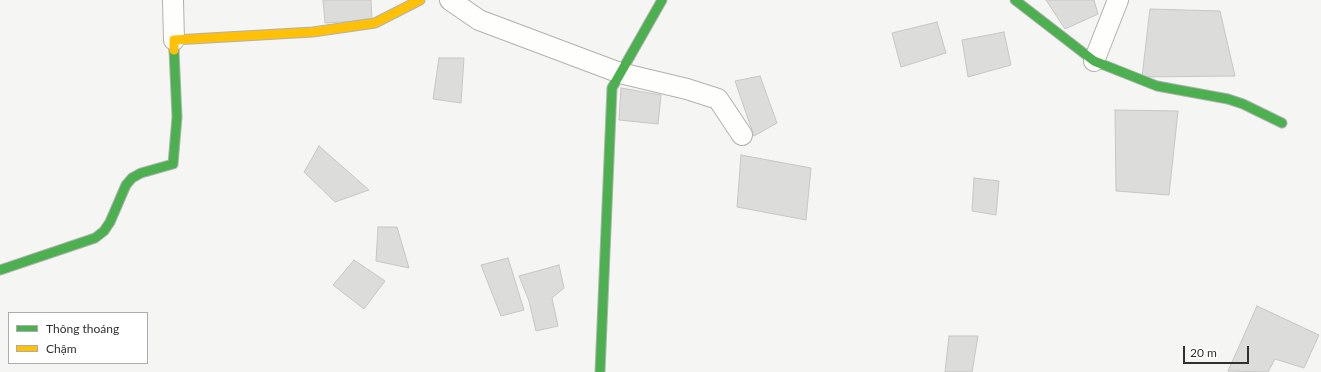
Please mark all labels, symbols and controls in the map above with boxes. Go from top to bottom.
legend [8,312,148,364]
text: Thông thoáng [46,321,119,336]
scale bar [1185,338,1251,364]
text: Chậm [46,341,77,356]
text: 20 m [1190,345,1217,360]

